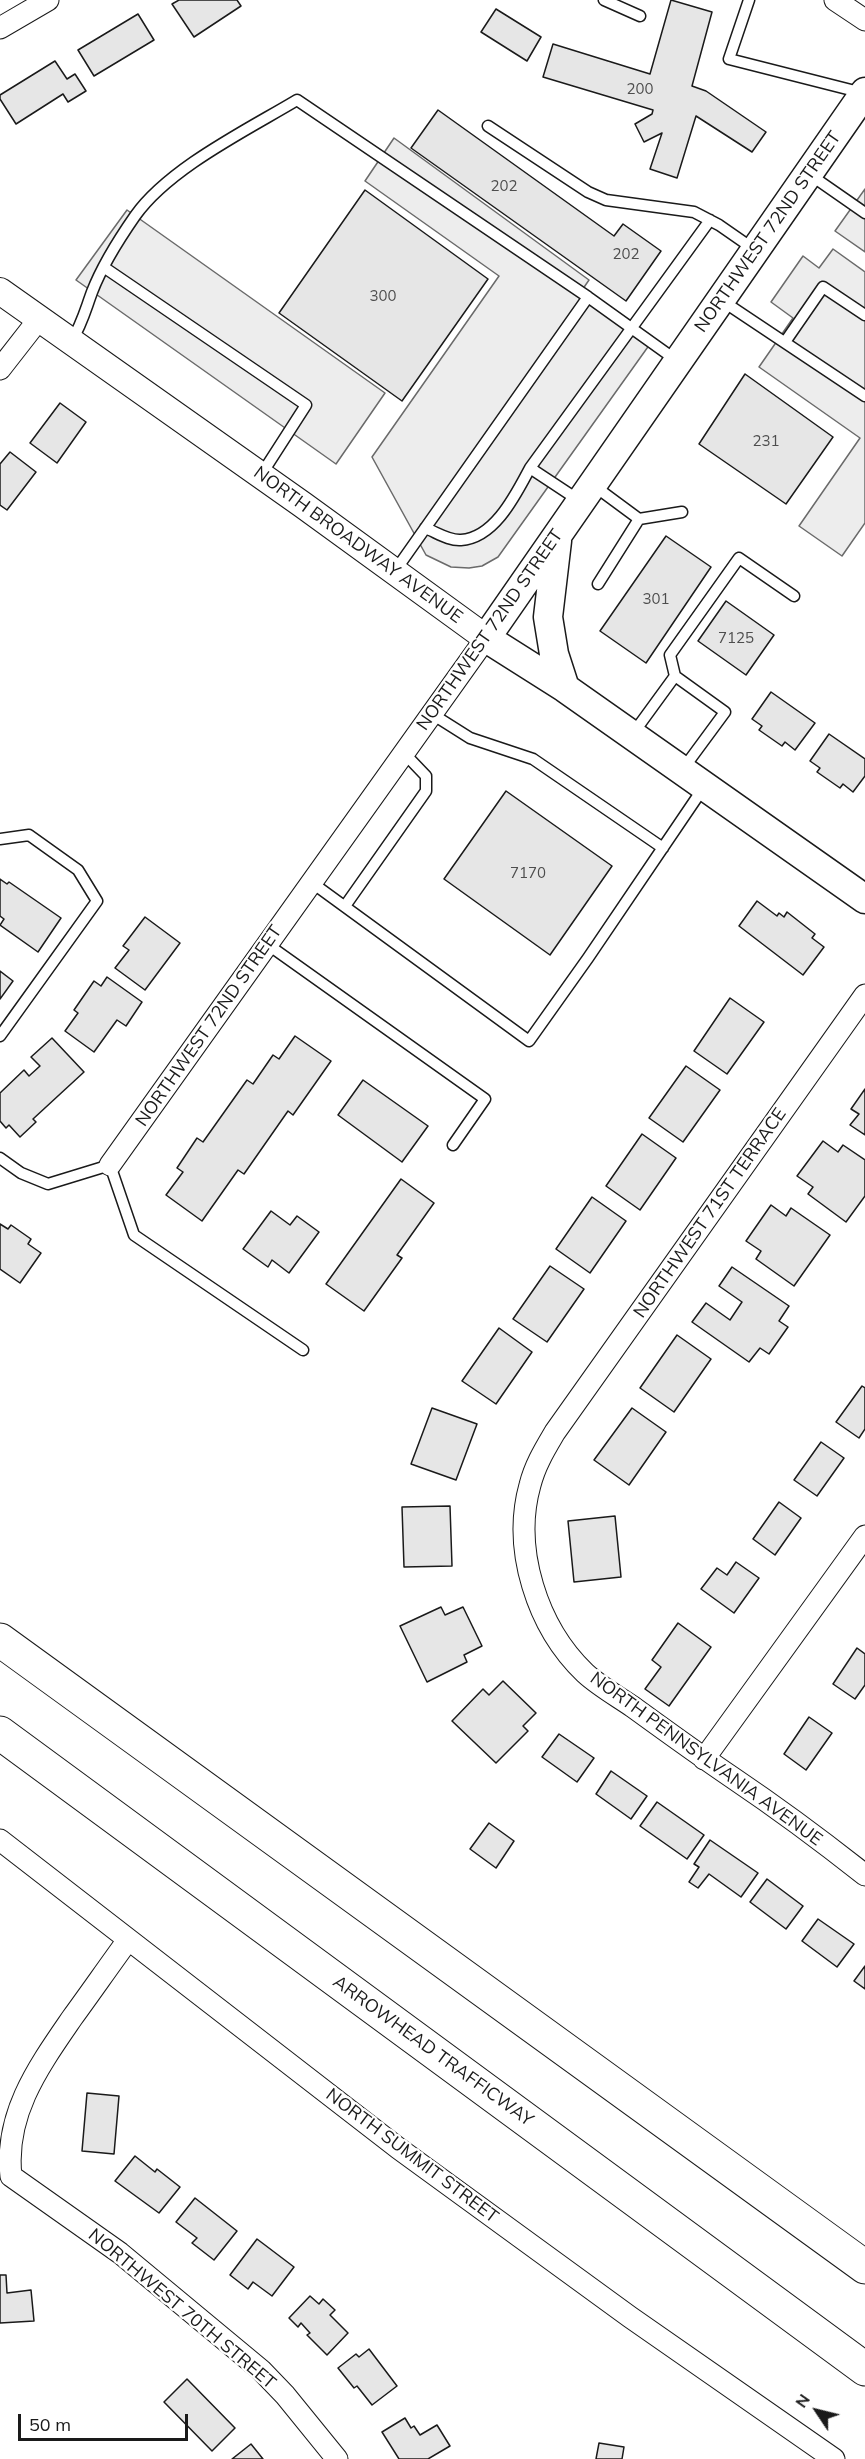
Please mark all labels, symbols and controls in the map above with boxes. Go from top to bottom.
house number: 200 [627,80,653,98]
street label: NORTHWEST 72ND STREET [690,127,846,337]
house number: 202 [491,177,517,195]
house number: 202 [613,245,639,263]
house number: 300 [370,287,396,305]
house number: 231 [753,432,779,450]
street label: NORTH BROADWAY AVENUE [249,462,467,628]
street label: NORTHWEST 72ND STREET [412,525,568,735]
house number: 301 [643,590,669,608]
house number: 7125 [718,629,754,647]
house number: 7170 [510,864,546,882]
street label: NORTHWEST 72ND STREET [131,921,287,1131]
street label: NORTHWEST 71ST TERRACE [629,1104,791,1322]
street label: NORTH PENNSYLVANIA AVENUE [586,1668,826,1850]
street label: ARROWHEAD TRAFFICWAY [329,1971,537,2131]
street label: NORTH SUMMIT STREET [322,2084,502,2228]
street label: NORTHWEST 70TH STREET [84,2224,280,2394]
north arrow [787,2381,847,2441]
text: N [791,2390,814,2411]
scale bar [21,2402,190,2440]
text: 50 m [29,2413,71,2436]

